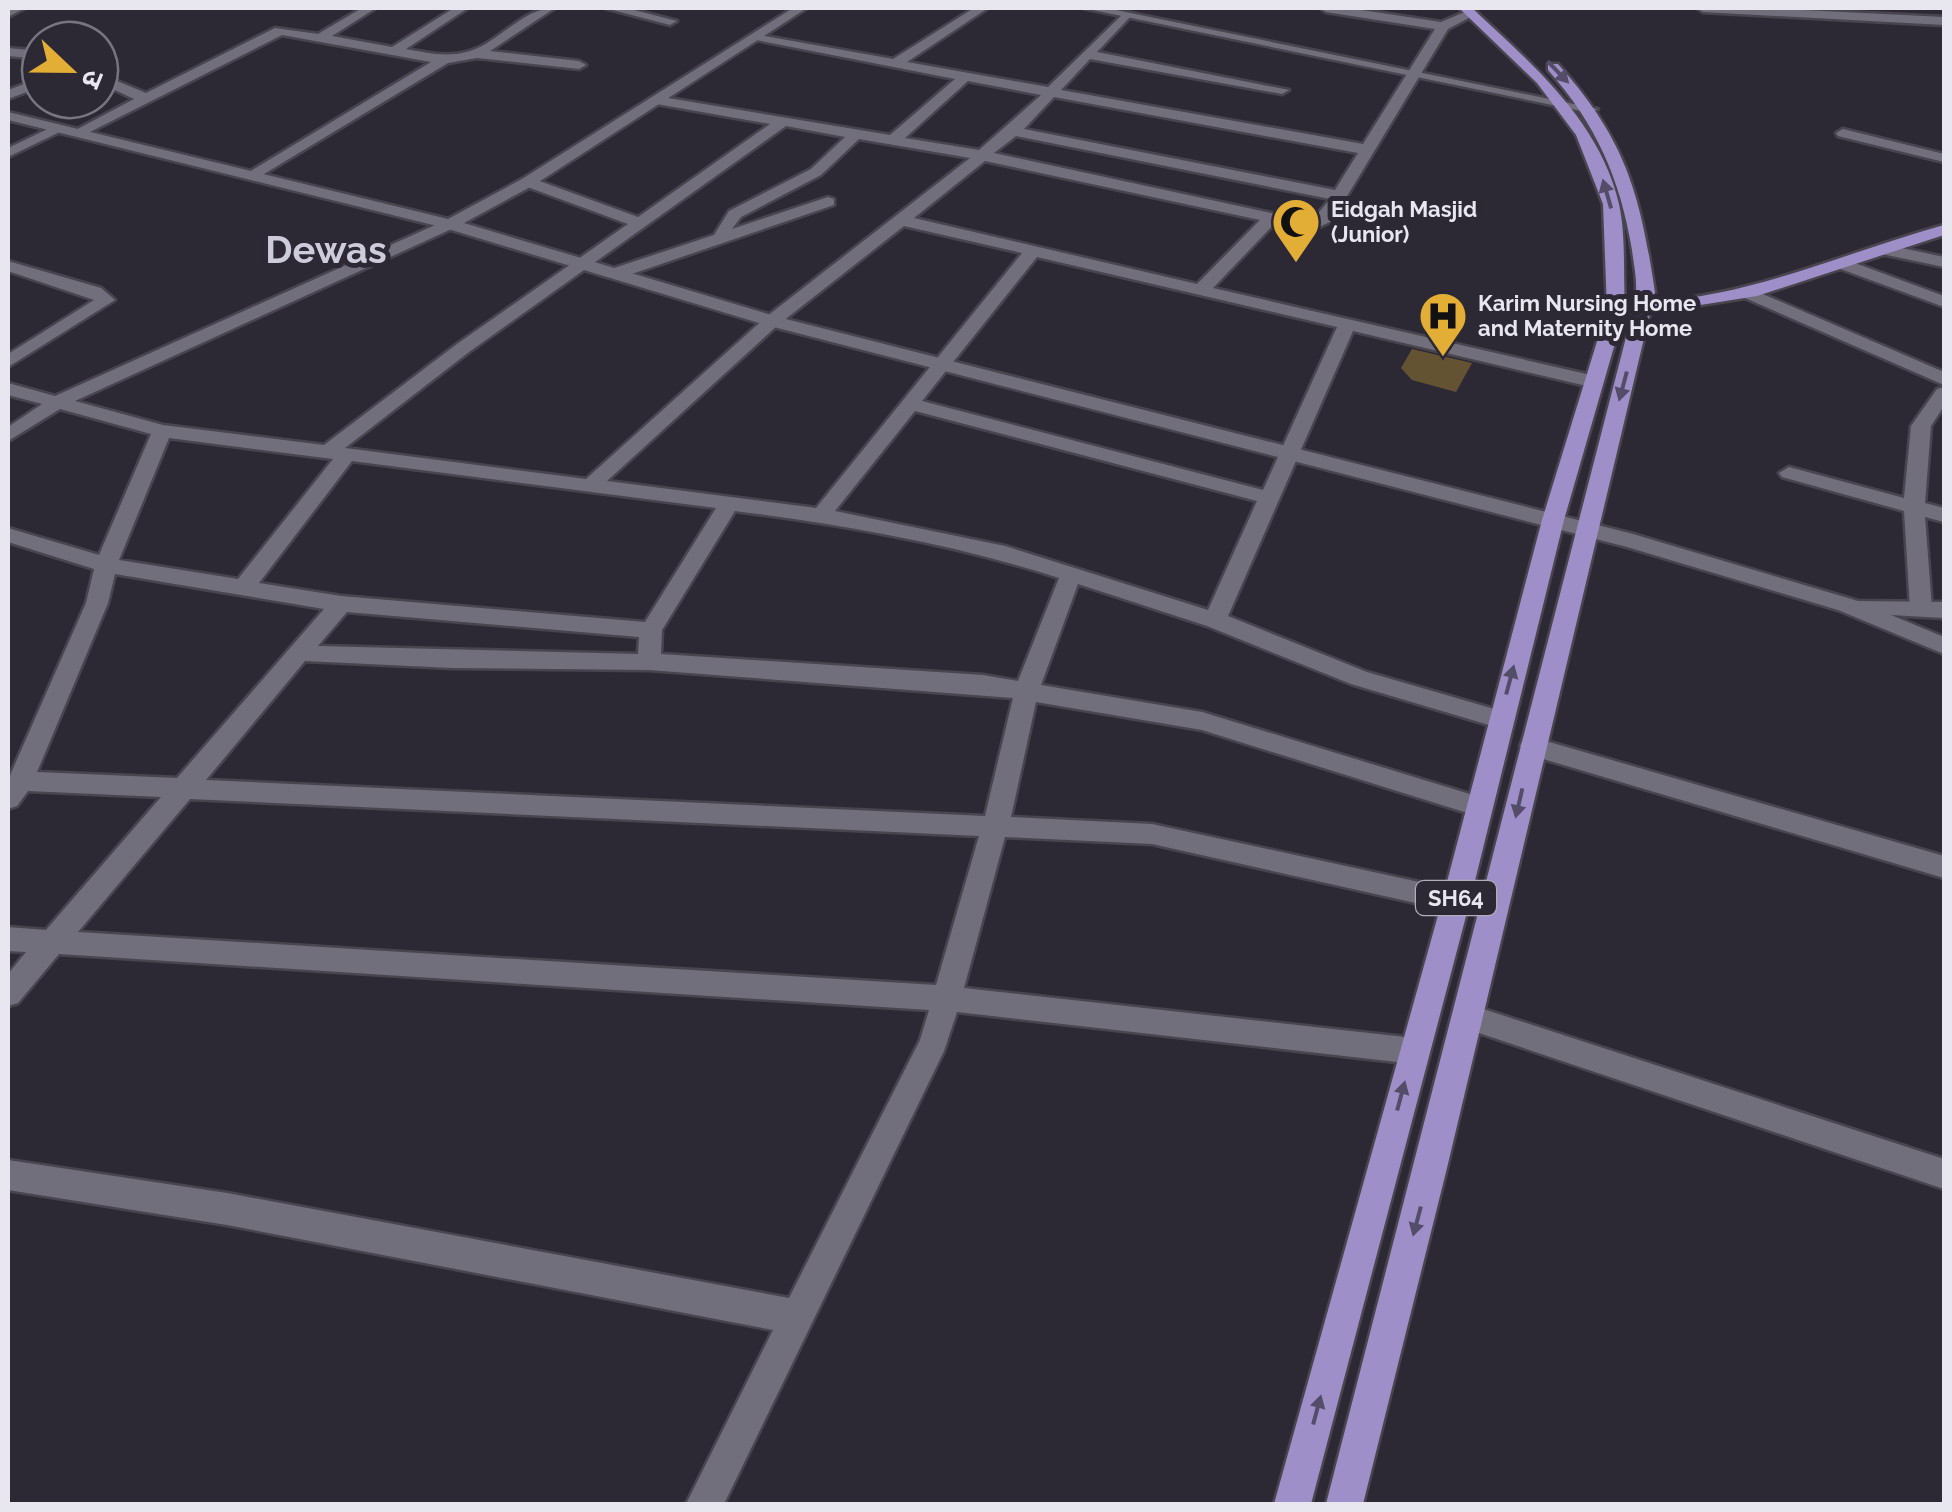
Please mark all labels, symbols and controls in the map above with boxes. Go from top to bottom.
north arrow [20,20,120,120]
one-way arrow [1545,60,1569,84]
text: उ [74,65,111,94]
one-way arrow [1599,178,1614,209]
mosque icon: Eidgah Masjid (Junior) [1270,196,1322,264]
place label: Eidgah Masjid (Junior) [1331,196,1477,247]
district label: Dewas [265,227,387,272]
hospital icon: Karim Nursing Home and Maternity Home [1417,290,1469,358]
place label: Karim Nursing Home and Maternity Home [1478,290,1696,341]
one-way arrow [1614,371,1630,402]
one-way arrow [1502,664,1518,695]
one-way arrow [1511,788,1526,819]
road number: SH64 [1416,881,1496,915]
one-way arrow [1394,1081,1410,1112]
one-way arrow [1409,1206,1425,1237]
one-way arrow [1310,1394,1326,1425]

